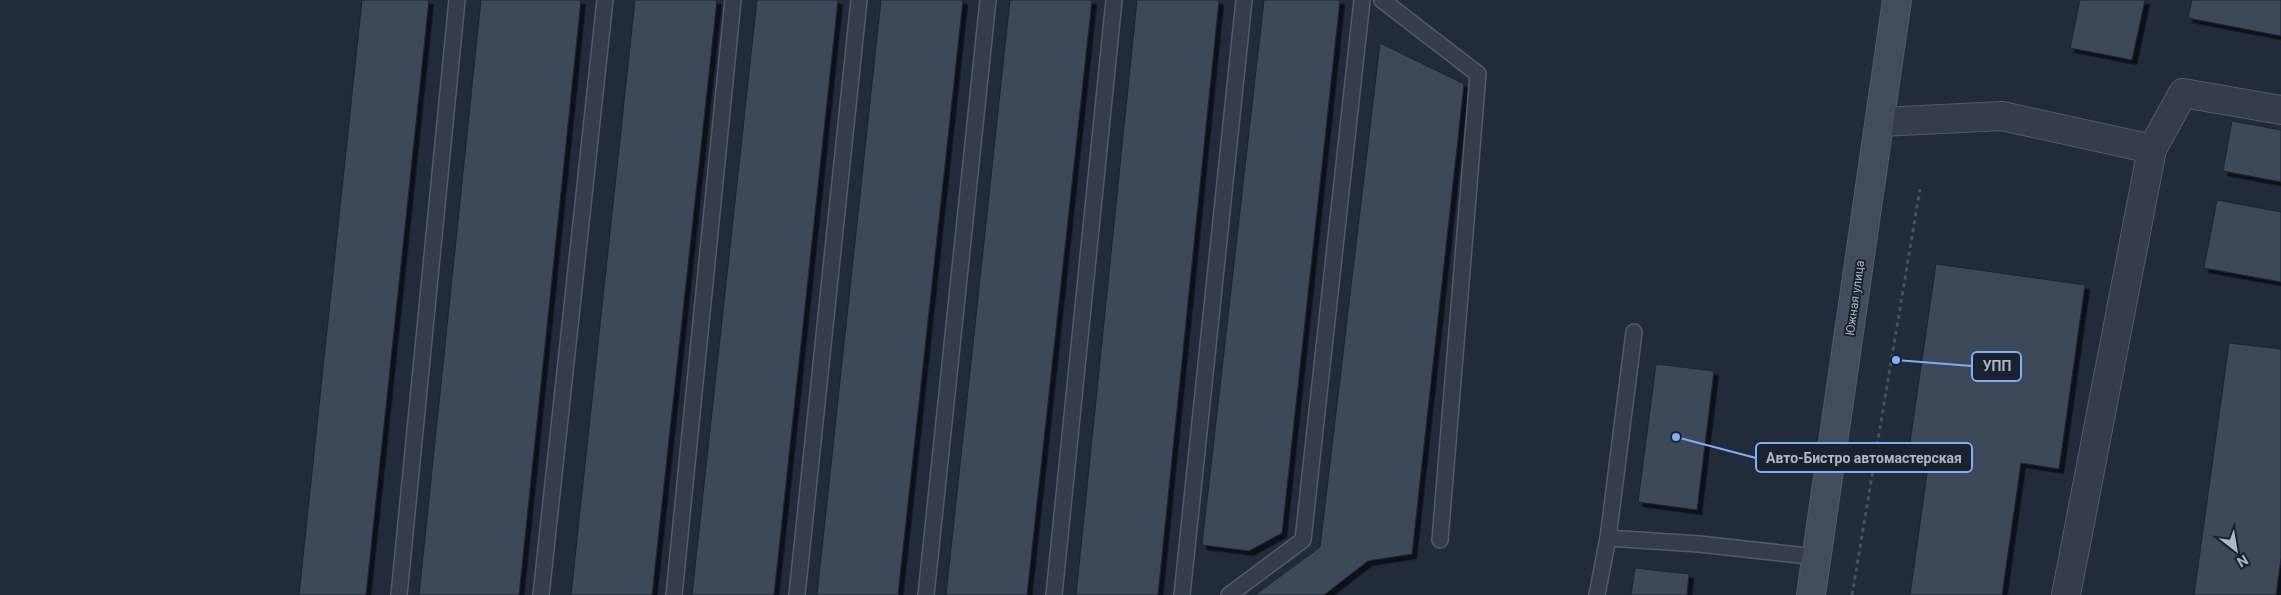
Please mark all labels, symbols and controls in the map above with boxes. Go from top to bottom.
street label: Южная улица [1843,259,1867,337]
callout: УПП [1972,352,2021,381]
text: УПП [1983,358,2011,374]
callout: Авто-Бистро автомастерская [1756,443,1972,472]
text: Авто-Бистро автомастерская [1766,450,1962,466]
north arrow [2211,525,2261,575]
text: N [2234,552,2251,571]

